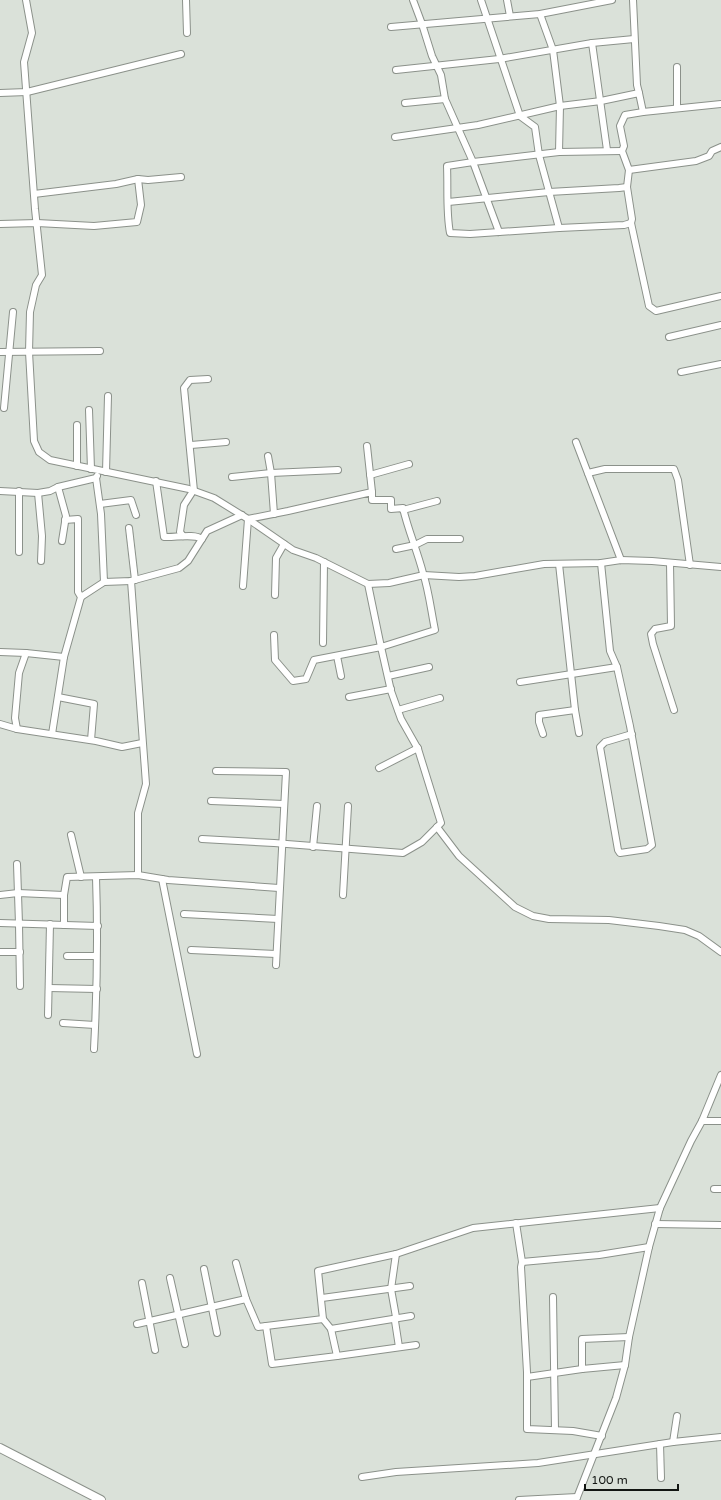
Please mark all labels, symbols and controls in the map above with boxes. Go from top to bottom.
scale bar [585,1466,678,1492]
text: 100 m [591,1473,628,1487]

